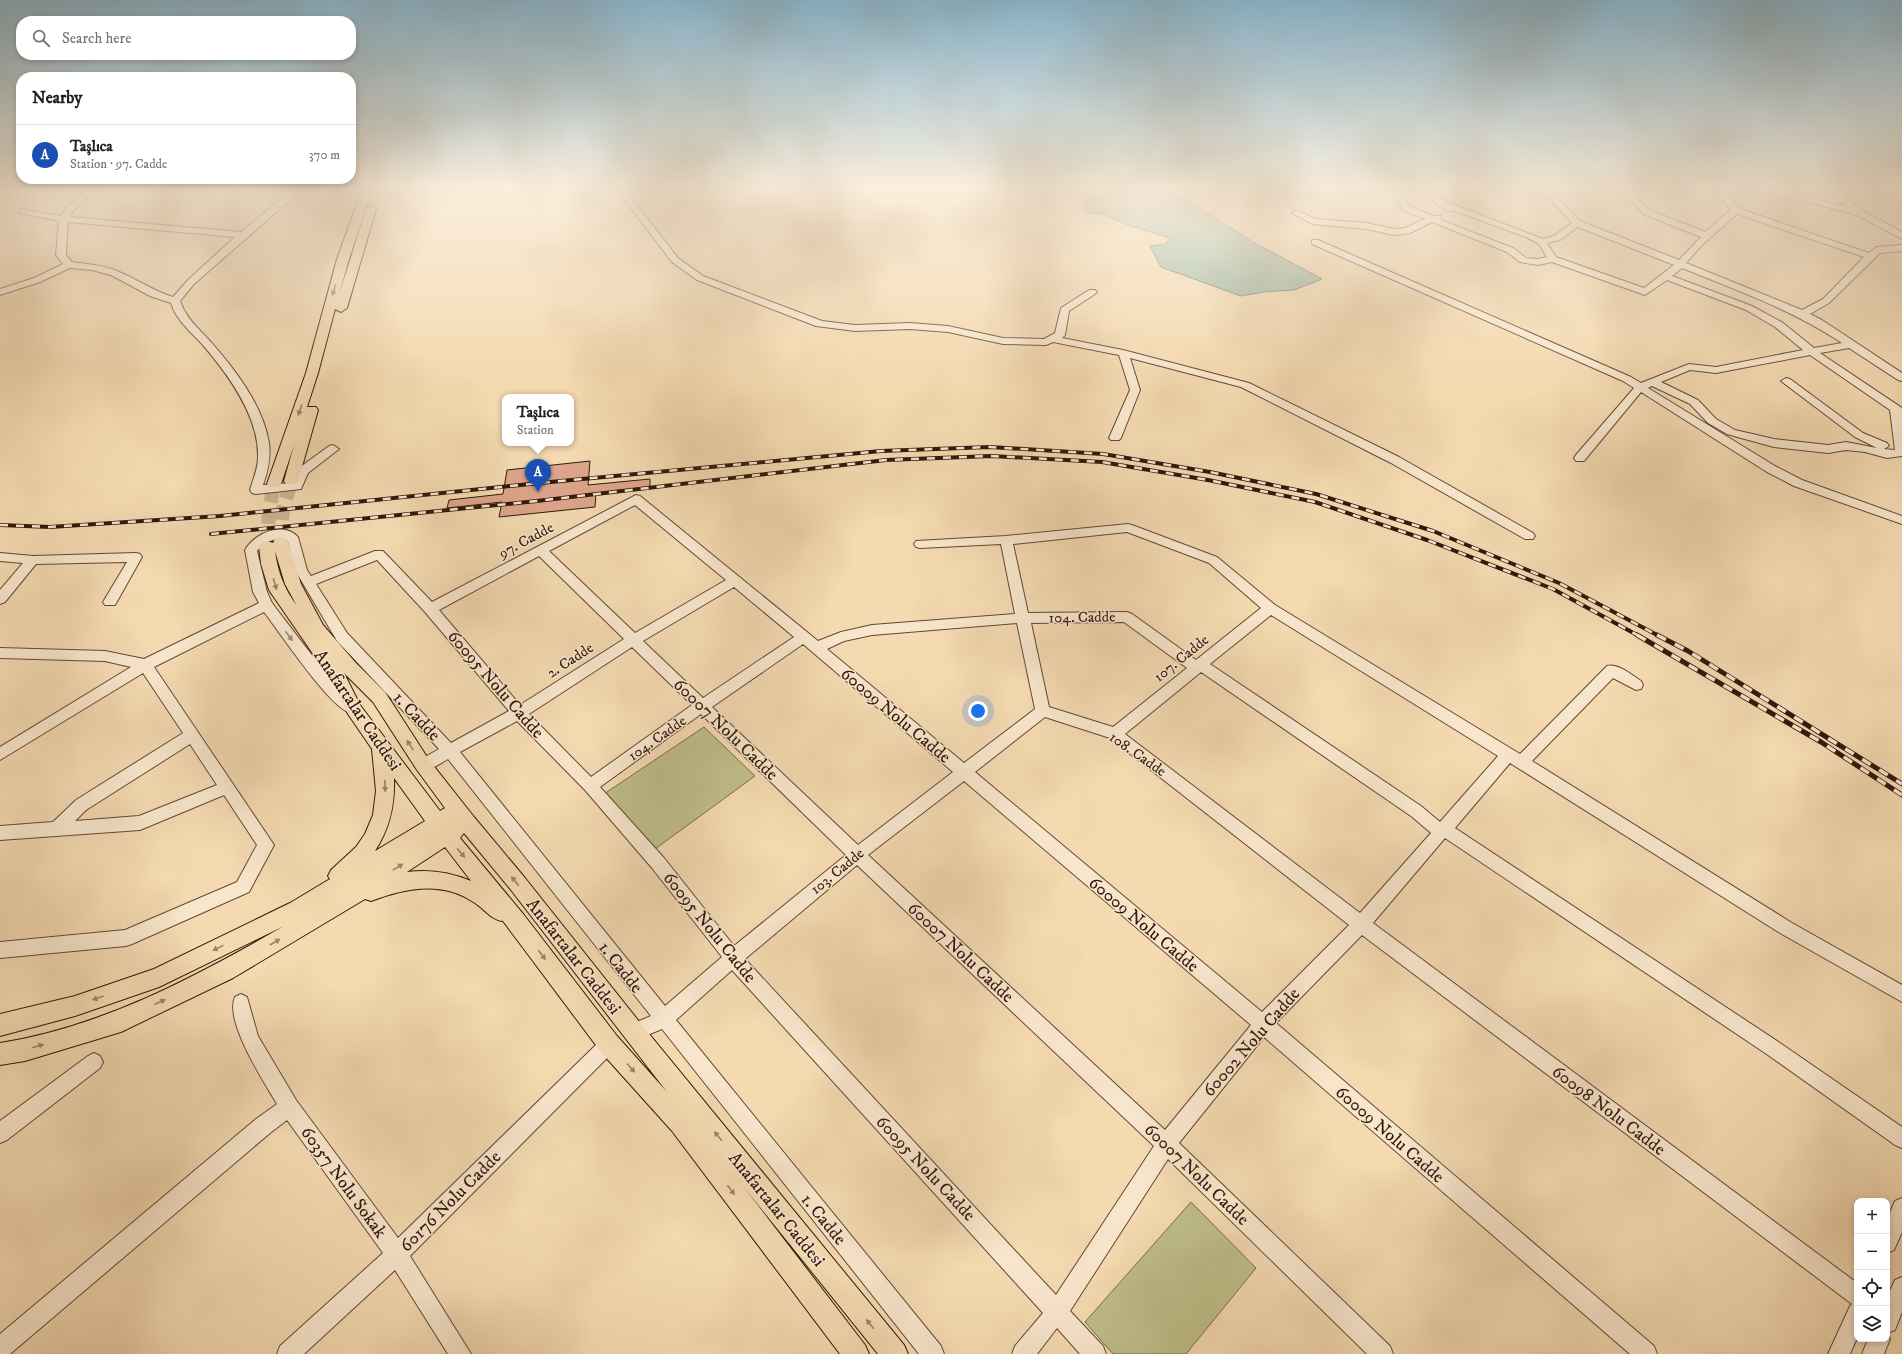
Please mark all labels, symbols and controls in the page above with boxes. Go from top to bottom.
search box [16,16,356,60]
icon: search [30,27,52,49]
text: Search here [62,29,131,48]
text: Nearby [32,87,82,109]
text: Taşlıca [70,137,113,156]
text: A [41,147,49,163]
text: 370 m [309,147,340,163]
text: Station · 97. Cadde [70,156,168,172]
one-way arrow [331,284,337,297]
popup [502,394,574,446]
text: Taşlıca [517,403,559,422]
one-way arrow [296,404,302,416]
text: Station [517,422,554,438]
pin: A [525,459,551,492]
street label: 97. Cadde [495,518,557,563]
one-way arrow [272,578,278,590]
street label: 104. Cadde [1048,607,1116,628]
street label: 60095 Nolu Cadde [442,626,548,743]
street label: 107. Cadde [1150,630,1213,686]
one-way arrow [285,631,294,642]
street label: 2. Cadde [543,638,597,683]
street label: Anafartalar Caddesi [309,646,406,775]
street label: 60009 Nolu Cadde [836,663,955,768]
street label: 60007 Nolu Cadde [668,674,783,785]
street label: 1. Cadde [388,687,445,746]
your location [968,701,988,721]
street label: 104. Cadde [624,711,690,765]
street label: 108. Cadde [1106,728,1170,781]
one-way arrow [406,739,414,750]
one-way arrow [382,780,388,793]
street label: 103. Cadde [807,844,868,899]
one-way arrow [457,848,466,858]
one-way arrow [392,863,404,870]
street label: 60095 Nolu Cadde [658,868,761,988]
street label: 60009 Nolu Cadde [1084,872,1203,977]
one-way arrow [510,875,519,886]
street label: Anafartalar Caddesi [521,894,625,1019]
street label: 60007 Nolu Cadde [902,898,1018,1008]
street label: 1. Cadde [593,937,647,998]
one-way arrow [269,939,281,946]
one-way arrow [212,945,224,951]
one-way arrow [538,950,546,960]
street label: 60002 Nolu Cadde [1198,984,1305,1102]
one-way arrow [92,996,104,1002]
one-way arrow [154,999,166,1005]
one-way arrow [32,1043,44,1049]
street label: 60098 Nolu Cadde [1547,1061,1670,1161]
one-way arrow [626,1063,635,1074]
street label: 60009 Nolu Cadde [1330,1081,1448,1188]
street label: 60095 Nolu Cadde [871,1111,980,1226]
street label: 60007 Nolu Cadde [1139,1119,1254,1230]
street label: 60357 Nolu Sokak [295,1122,391,1243]
one-way arrow [713,1131,722,1141]
street label: 60176 Nolu Cadde [395,1146,506,1257]
street label: Anafartalar Caddesi [723,1148,829,1271]
one-way arrow [727,1185,735,1196]
street label: 1. Cadde [796,1189,851,1250]
map controls [1854,1198,1890,1342]
button: + [1854,1198,1890,1234]
button: − [1854,1234,1890,1270]
button: locate [1854,1270,1890,1306]
button: layers [1854,1306,1890,1342]
one-way arrow [866,1318,875,1329]

